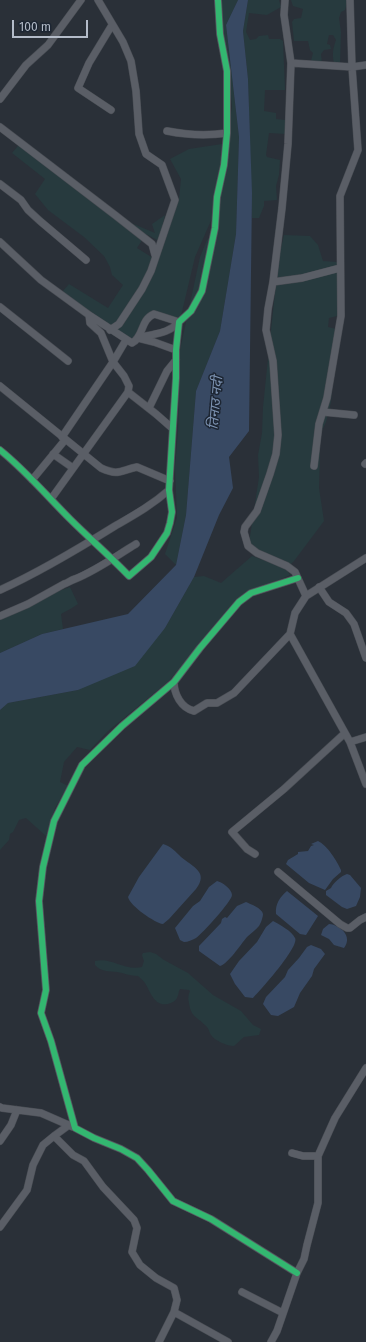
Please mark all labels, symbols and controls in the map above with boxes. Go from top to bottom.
scale bar [14,12,90,38]
text: 100 m [19,20,51,34]
water label: तिनाउ नदी [205,376,227,430]

